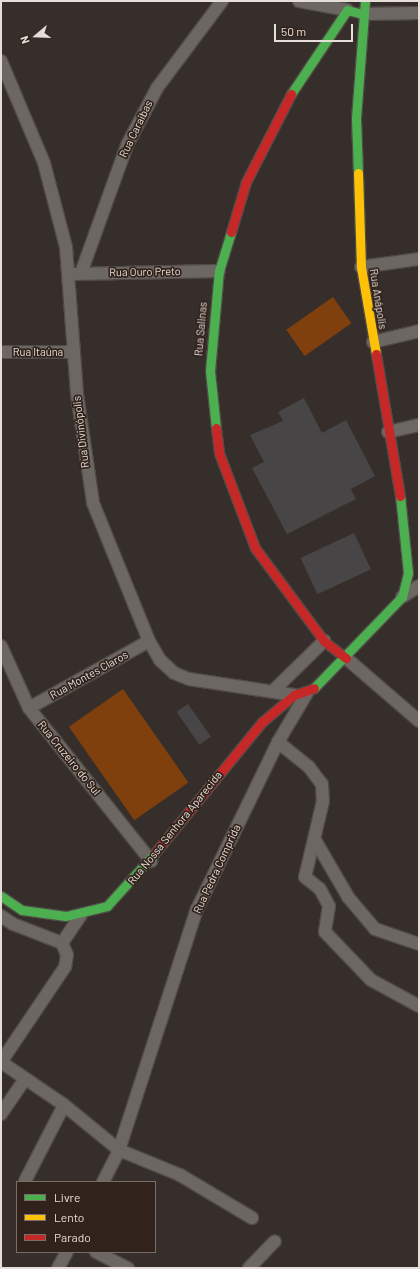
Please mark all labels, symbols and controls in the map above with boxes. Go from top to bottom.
north arrow [16,16,56,56]
scale bar [276,16,355,42]
text: 50 m [281,24,306,38]
text: N [17,34,32,46]
street label: Rua Caraibas [116,98,156,160]
street label: Rua Ouro Preto [109,265,181,279]
street label: Rua Anápolis [367,268,389,330]
street label: Rua Salinas [192,301,210,357]
street label: Rua Itaúna [13,345,63,359]
street label: Rua Divinópolis [70,395,92,469]
street label: Rua Montes Claros [48,648,130,702]
street label: Rua Cruzeiro do Sul [35,718,103,798]
street label: Rua Nossa Senhora Aparecida [125,769,225,887]
street label: Rua Pedra Comprida [191,822,243,916]
legend [16,1181,156,1253]
text: Livre [54,1190,80,1204]
text: Lento [54,1210,84,1224]
text: Parado [54,1230,91,1244]

